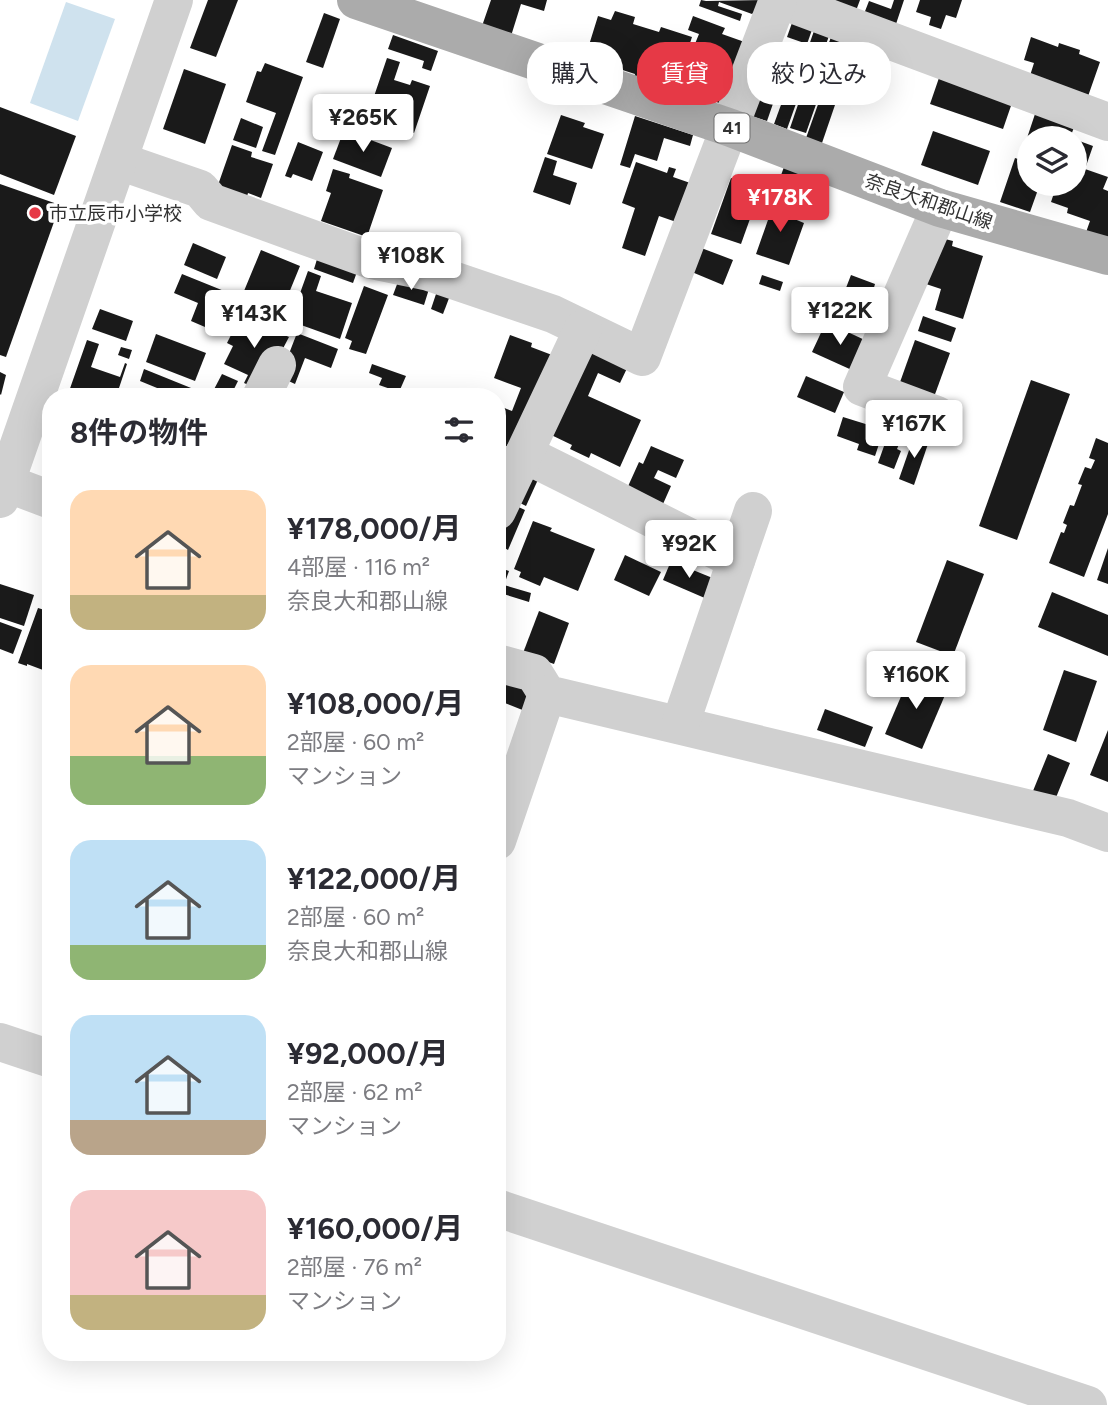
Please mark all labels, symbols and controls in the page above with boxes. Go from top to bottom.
chip: 購入 [527,42,623,105]
chip: 賃貸 [637,42,733,105]
chip: 絞り込み [747,42,891,105]
pin: ¥265K [314,94,412,154]
text: ¥265K [328,103,398,131]
road number: 41 [714,113,750,142]
map controls [1017,126,1087,196]
button: layers [1017,126,1087,196]
street label: 奈良大和郡山線 [862,169,995,234]
pin: ¥178K [731,174,829,234]
text: ¥178K [747,183,813,211]
place label: 市立辰市小学校 [49,202,182,225]
marker: 市立辰市小学校 [27,205,43,221]
pin: ¥108K [362,232,460,292]
text: ¥108K [377,241,445,269]
pin: ¥122K [791,288,889,347]
pin: ¥143K [205,290,303,350]
text: ¥122K [807,296,873,324]
text: ¥143K [221,299,287,327]
pin: ¥167K [865,400,963,460]
text: ¥167K [882,409,946,437]
icon: filters [440,411,478,449]
text: 8件の物件 [70,414,208,451]
text: ¥178,000/月 [287,510,462,547]
icon: home [126,518,210,602]
pin: ¥92K [648,520,730,580]
text: ¥92K [661,529,717,557]
text: 4部屋 · 116 m² [287,553,430,581]
text: 奈良大和郡山線 [287,587,448,615]
pin: ¥160K [867,652,965,711]
text: ¥160K [883,660,949,688]
text: ¥108,000/月 [287,685,464,722]
icon: home [126,693,210,777]
text: 2部屋 · 60 m² [287,728,424,756]
text: マンション [287,762,402,790]
text: ¥122,000/月 [287,860,461,897]
icon: home [126,868,210,952]
text: 2部屋 · 60 m² [287,903,424,931]
text: 奈良大和郡山線 [287,937,448,965]
text: ¥92,000/月 [287,1035,449,1072]
icon: home [126,1043,210,1127]
text: 2部屋 · 62 m² [287,1078,423,1106]
text: マンション [287,1112,402,1140]
text: ¥160,000/月 [287,1210,463,1247]
icon: home [126,1218,210,1302]
text: 2部屋 · 76 m² [287,1253,422,1281]
text: マンション [287,1287,402,1315]

